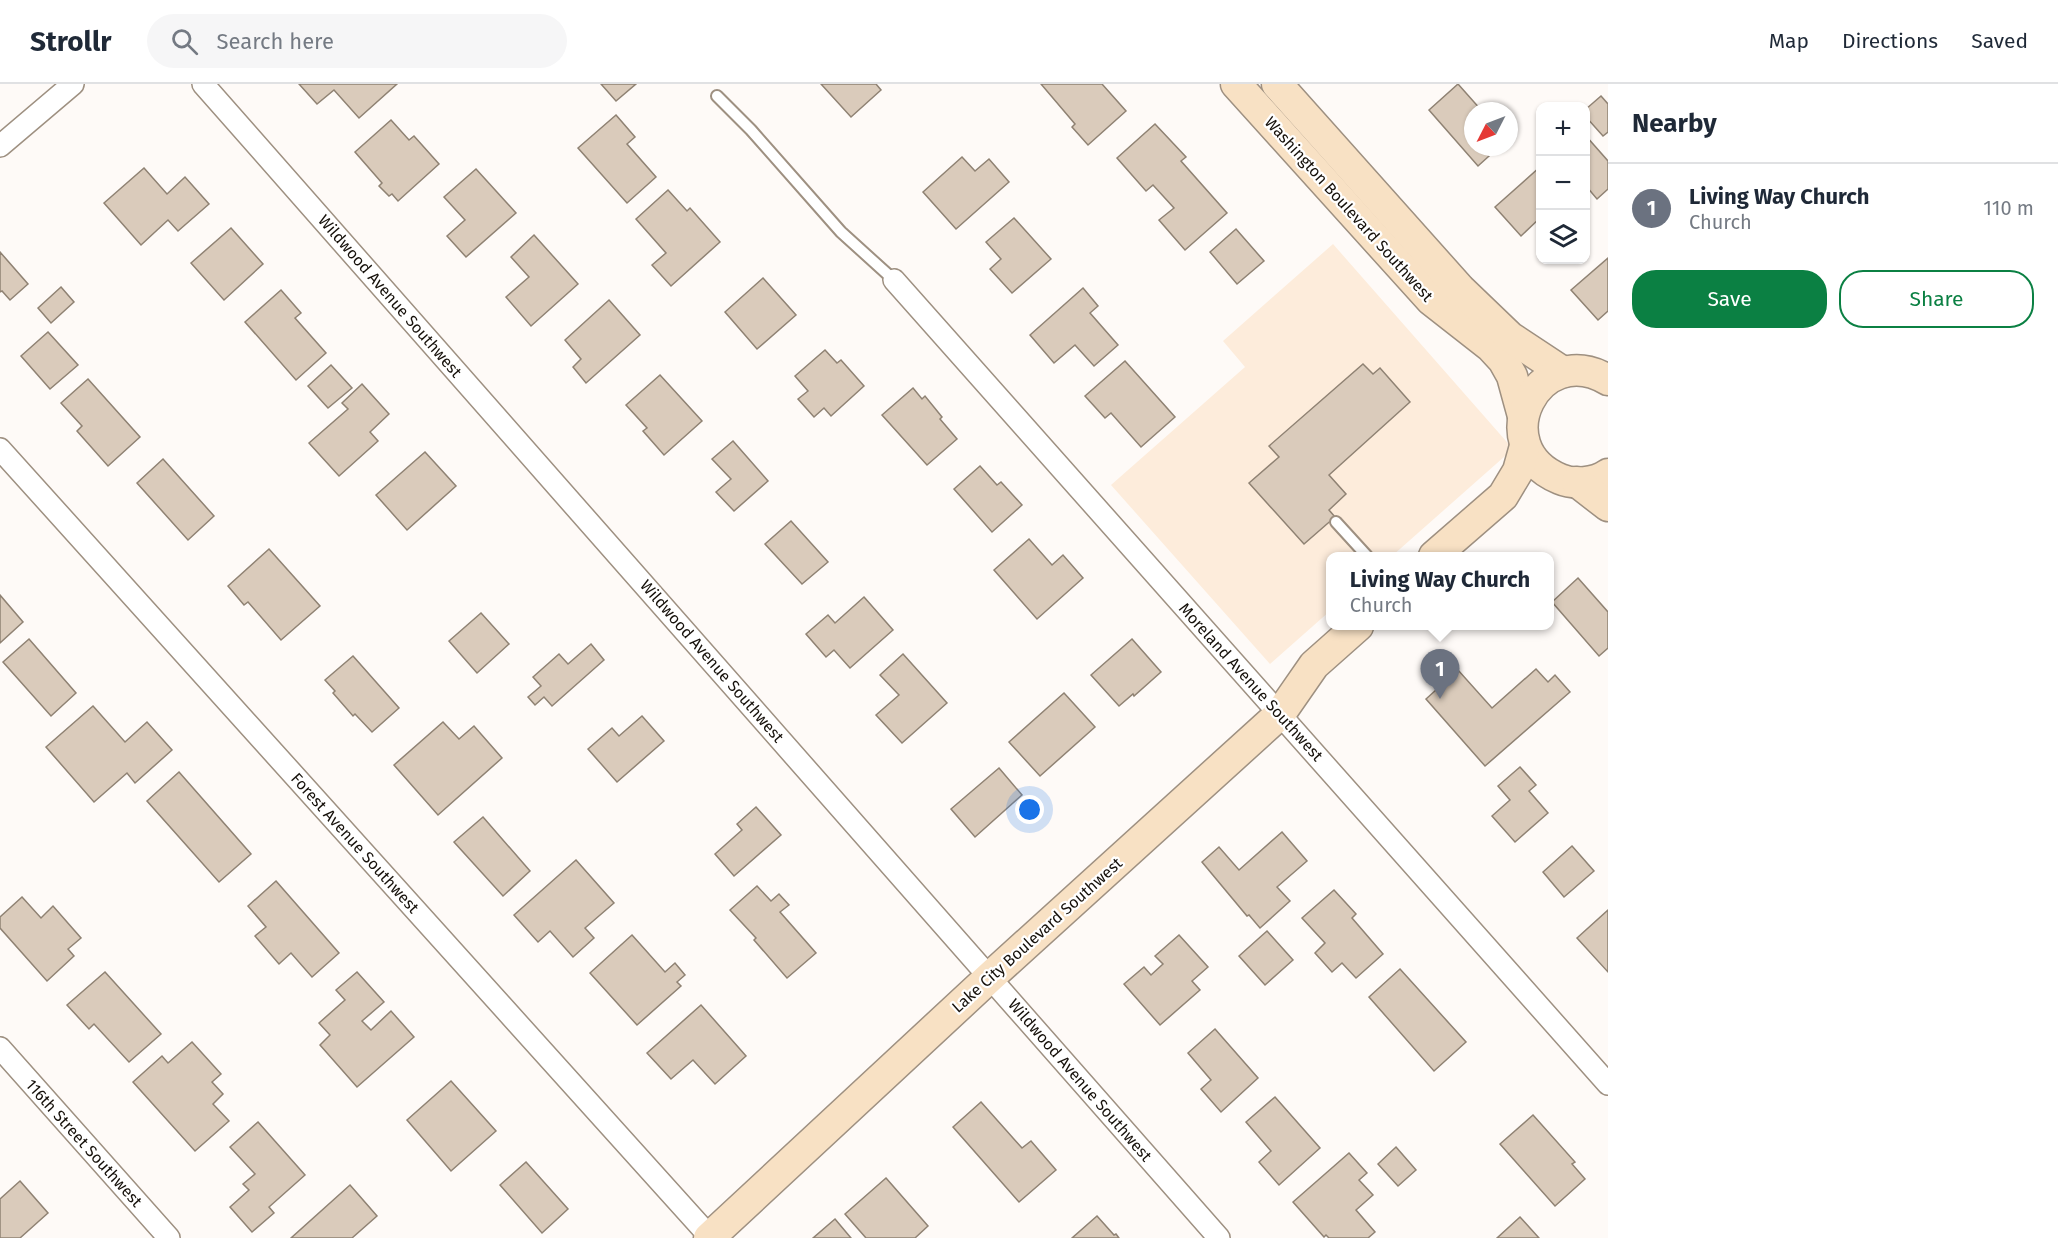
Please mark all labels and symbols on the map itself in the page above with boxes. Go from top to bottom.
north arrow [1464,102,1518,156]
street label: Washington Boulevard Southwest [1261,113,1437,306]
street label: Wildwood Avenue Southwest [314,211,466,381]
street label: Wildwood Avenue Southwest [636,576,788,746]
street label: Moreland Avenue Southwest [1175,599,1327,765]
pin: 1 [1420,650,1460,699]
street label: Forest Avenue Southwest [287,769,423,917]
your location [1015,795,1044,824]
street label: Lake City Boulevard Southwest [948,853,1126,1016]
street label: Wildwood Avenue Southwest [1004,995,1156,1165]
street label: 116th Street Southwest [22,1075,146,1211]

